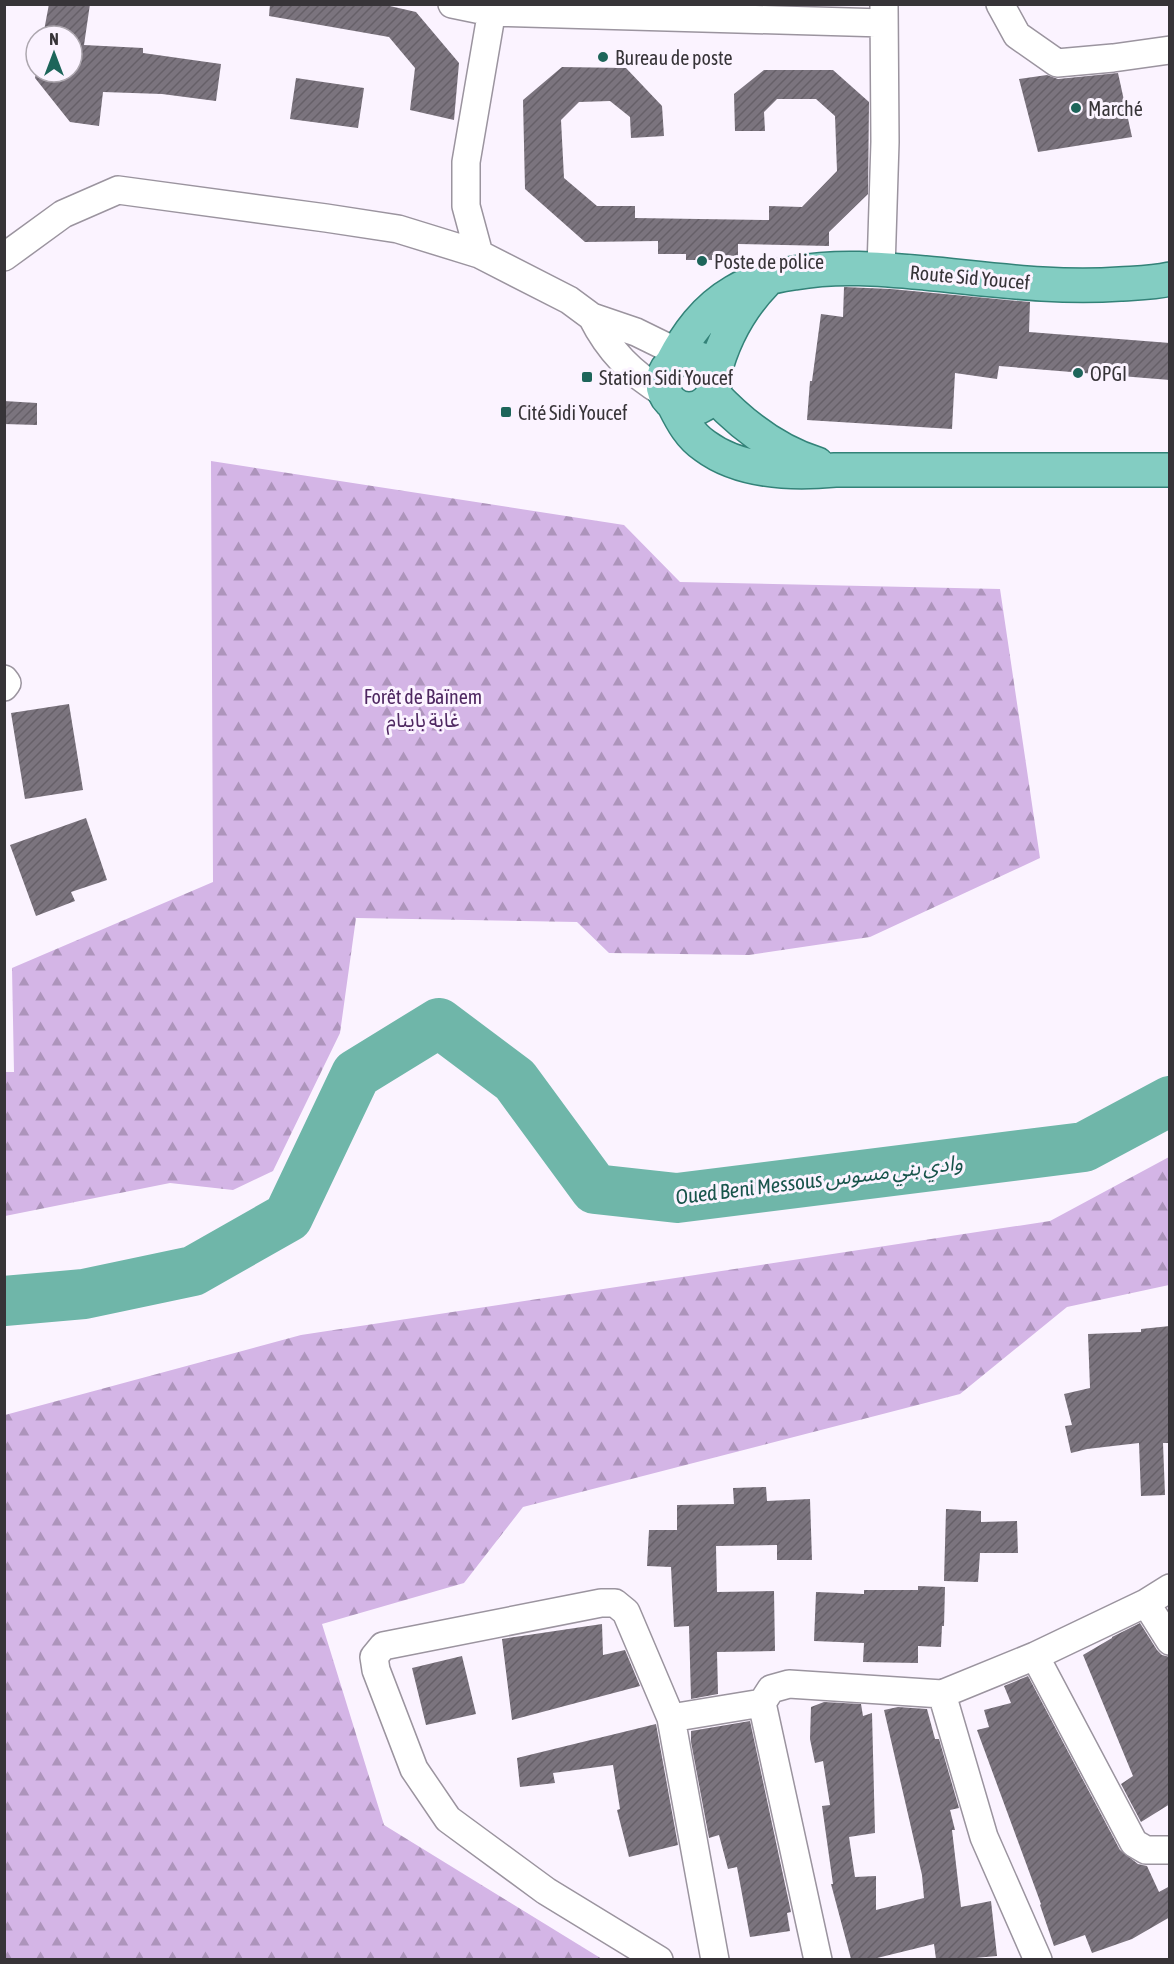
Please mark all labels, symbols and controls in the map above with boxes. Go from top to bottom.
north arrow [24,24,84,84]
text: N [49,30,59,48]
place label: Bureau de poste [615,46,733,69]
marker: Bureau de poste [596,50,610,64]
place label: Marché [1088,97,1143,120]
marker: Marché [1069,101,1083,115]
place label: Poste de police [714,250,824,273]
marker: Poste de police [695,254,709,268]
street label: Route Sid Youcef [909,260,1031,294]
place label: OPGI [1090,362,1127,385]
place label: Station Sidi Youcef [599,366,734,389]
marker: OPGI [1071,366,1085,380]
marker: Station Sidi Youcef [580,370,594,384]
place label: Cité Sidi Youcef [518,401,628,424]
marker: Cité Sidi Youcef [499,405,513,419]
park label: Forêt de Baïnem غابة باينام [364,685,482,735]
water label: Oued Beni Messous وادي بني مسوس [674,1149,965,1213]

